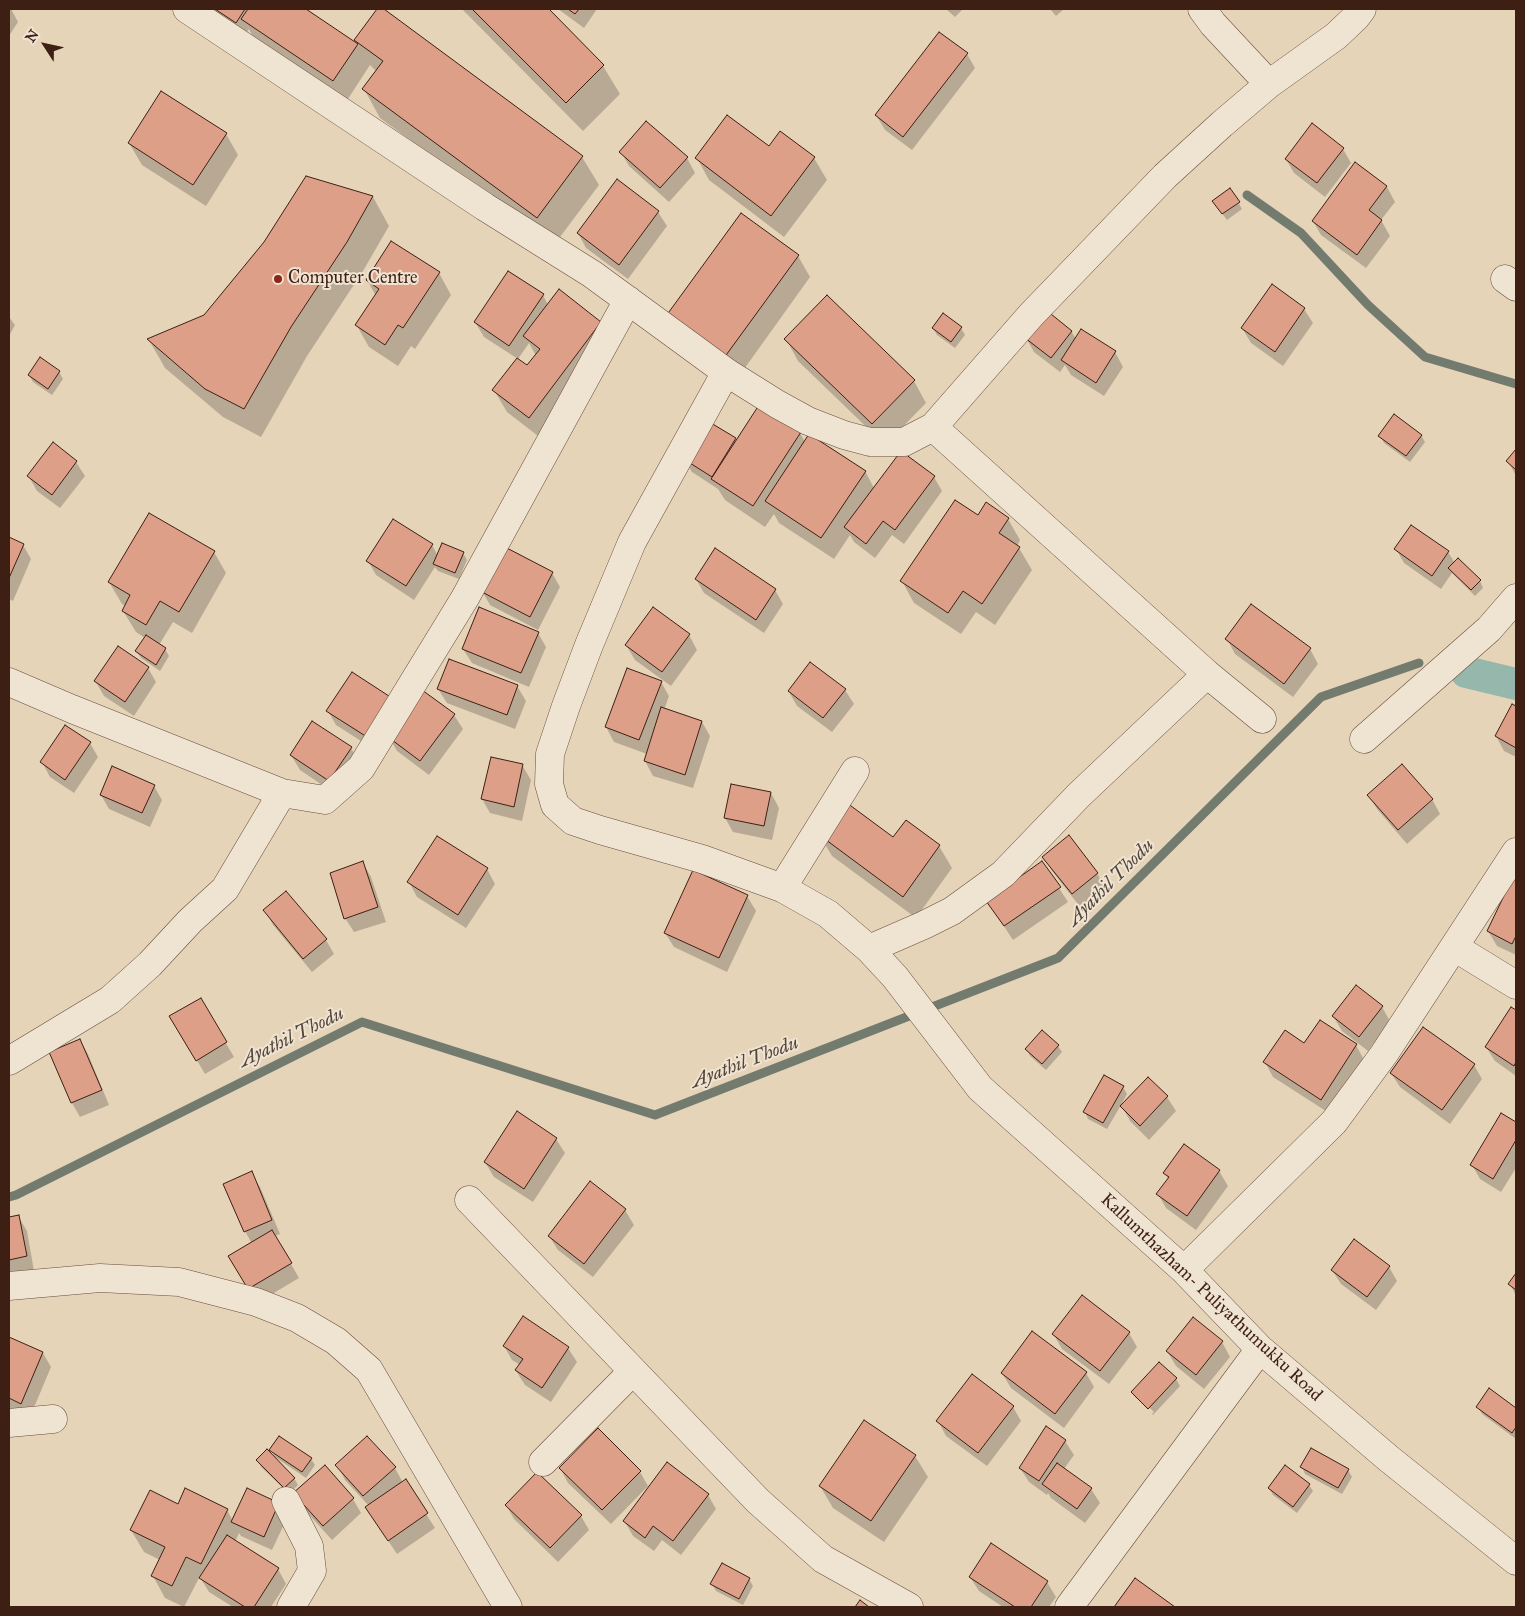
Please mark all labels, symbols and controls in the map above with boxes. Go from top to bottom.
north arrow [20,20,70,70]
text: N [22,26,43,46]
place label: Computer Centre [288,268,418,290]
marker: Computer Centre [272,273,284,285]
water label: Ayathil Thodu [1063,835,1159,931]
water label: Ayathil Thodu [236,1003,348,1073]
water label: Ayathil Thodu [688,1032,802,1094]
street label: Kallumthazham- Puliyathumukku Road [1096,1189,1326,1407]

